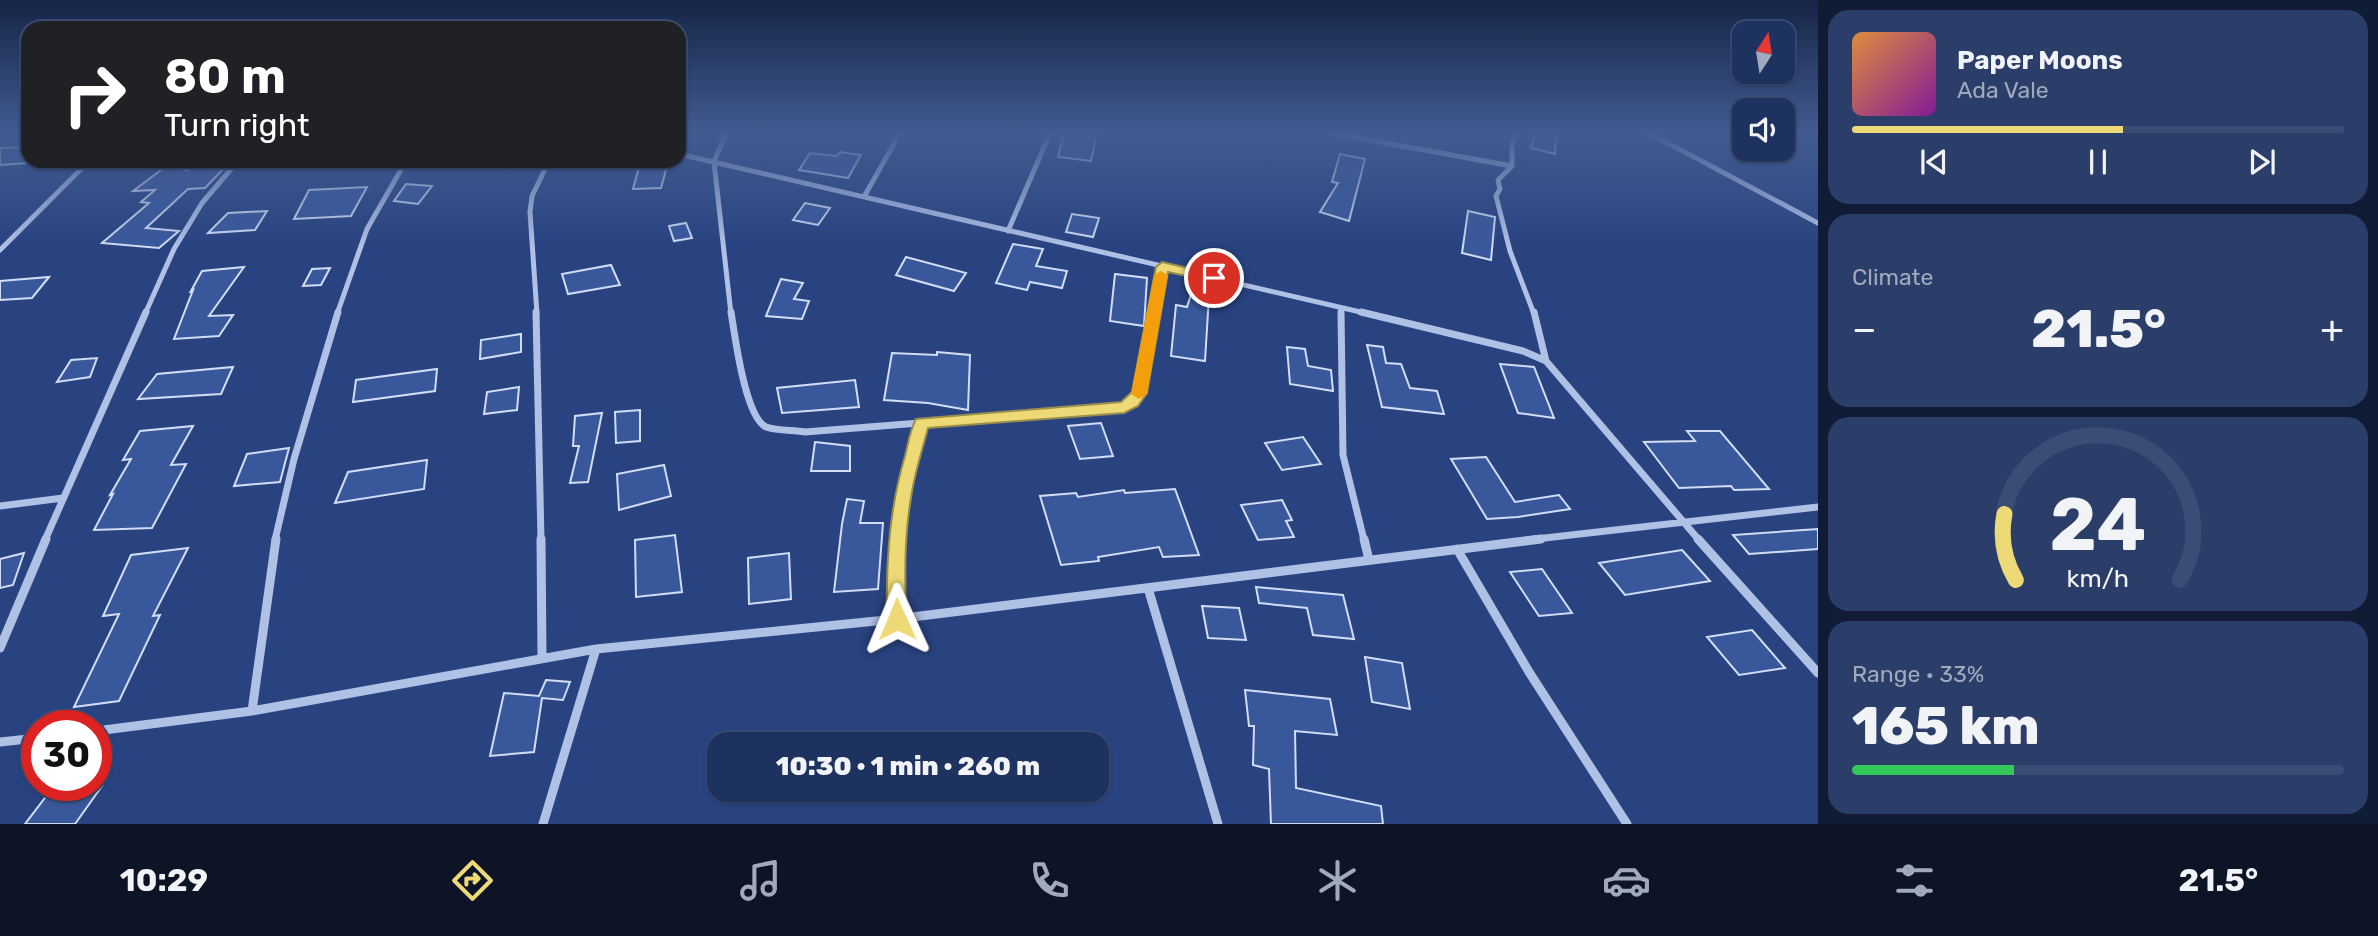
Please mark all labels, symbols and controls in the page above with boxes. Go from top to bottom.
north arrow [1732,21,1796,84]
map controls [1732,21,1795,161]
text: Paper Moons [1957,45,2123,76]
text: 80 m [164,47,286,105]
icon: right [49,49,140,140]
text: Ada Vale [1957,76,2049,104]
button: sound [1732,98,1795,161]
text: Turn right [164,106,309,144]
icon: previous [1915,143,1953,181]
icon: pause [2079,143,2117,181]
icon: next [2243,143,2281,181]
pin [1184,248,1244,308]
icon: arrive [1195,259,1233,297]
text: Climate [1852,263,1933,291]
text: 21.5° [2031,298,2166,360]
text: − [1852,306,1877,352]
text: + [2320,306,2344,352]
text: 24 [2050,482,2146,568]
text: km/h [2067,564,2129,593]
position arrow [860,582,934,656]
text: Range · 33% [1852,660,1984,688]
text: 165 km [1852,695,2040,757]
speed limit sign: 30 [21,710,112,801]
text: 10:30 · 1 min · 260 m [776,751,1040,782]
icon: directions [448,856,497,905]
icon: music [736,856,785,905]
icon: phone [1025,856,1074,905]
icon: climate [1313,856,1362,905]
icon: car [1602,856,1651,905]
icon: filters [1890,856,1939,905]
text: 10:29 [120,861,208,899]
text: 21.5° [2179,861,2258,899]

